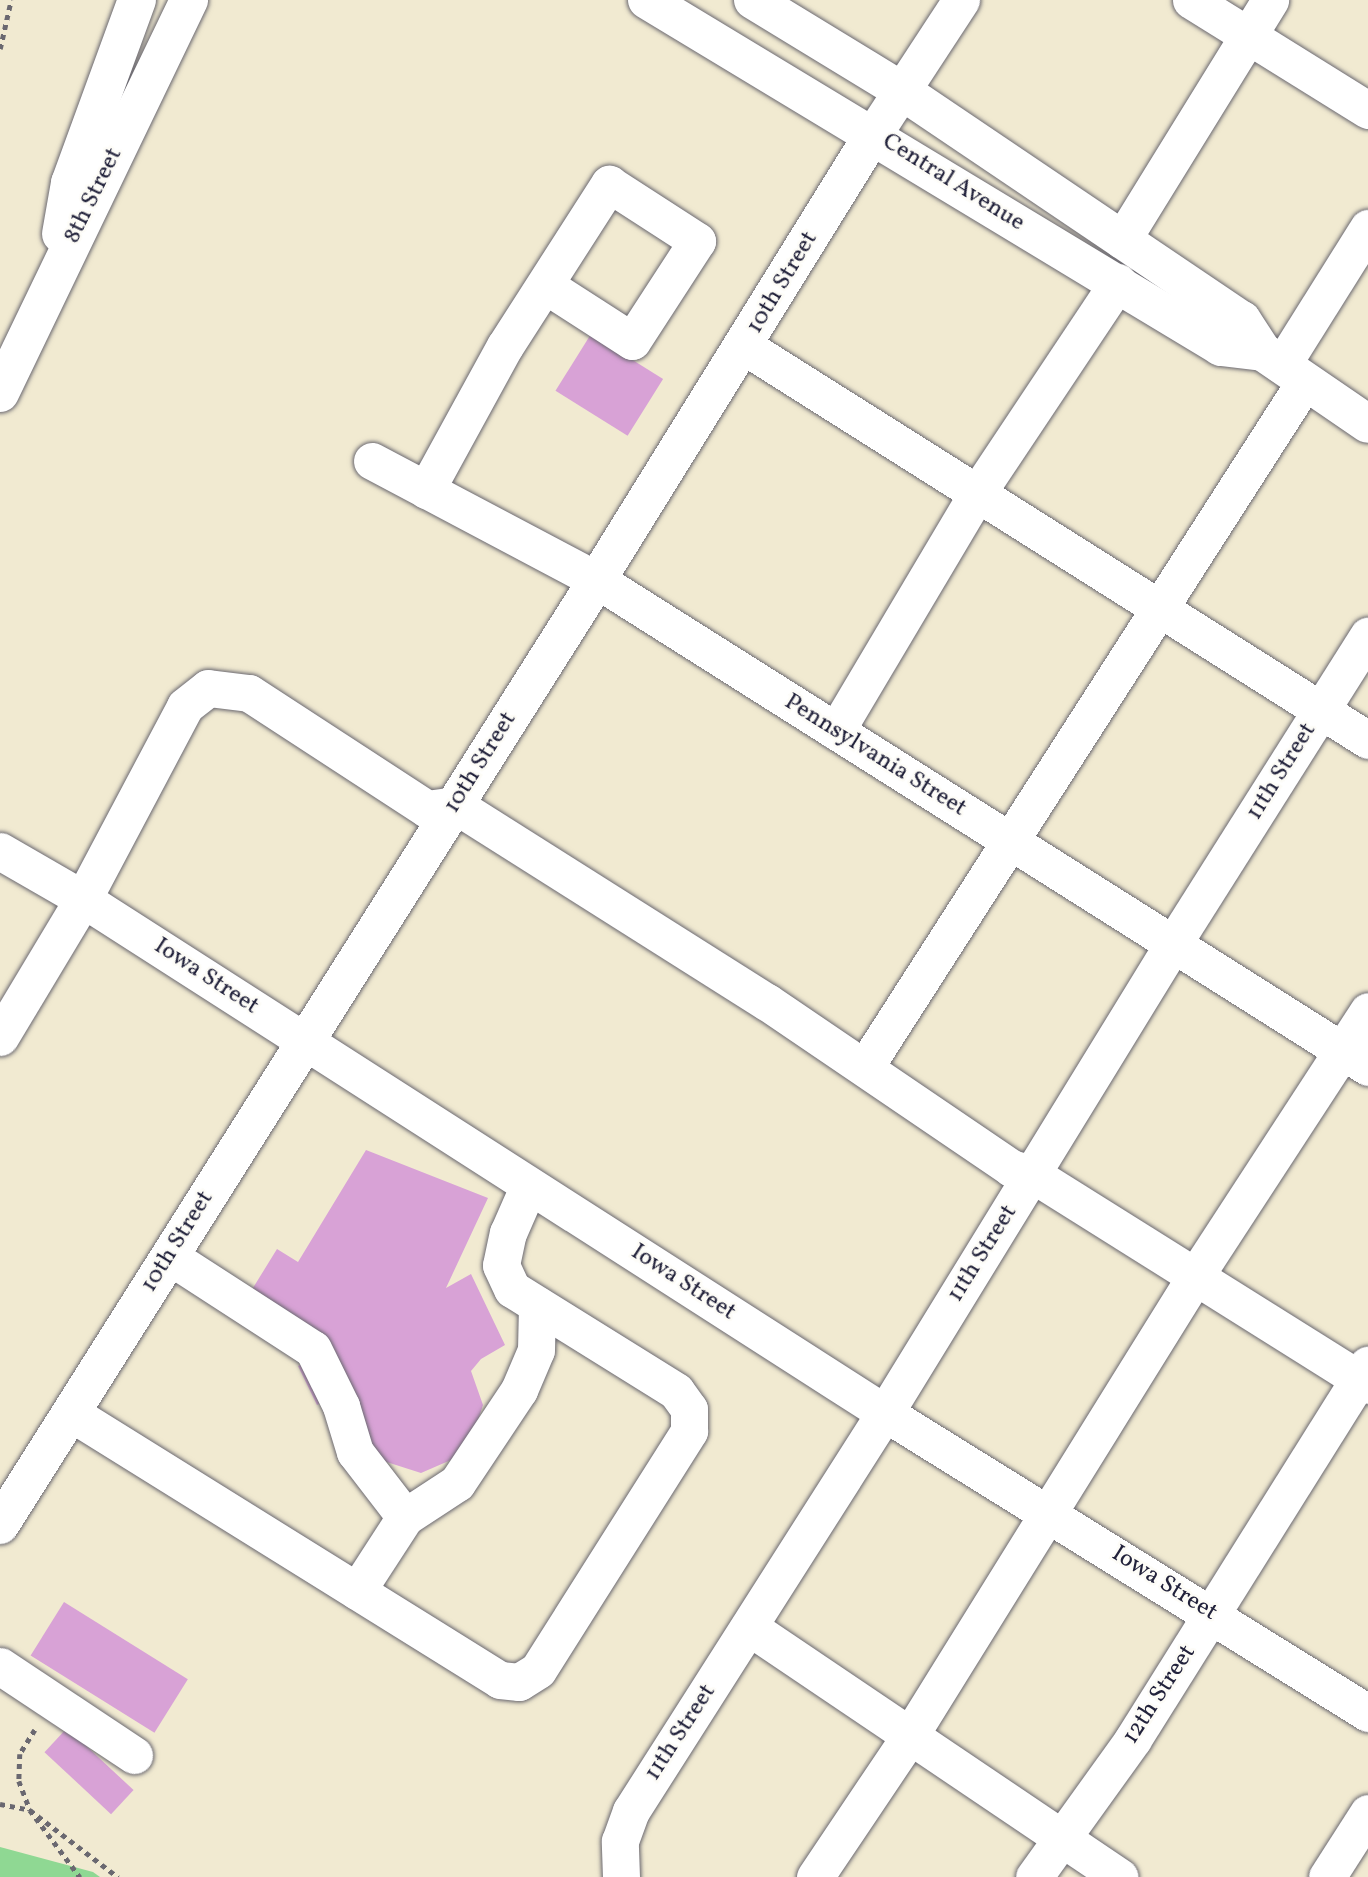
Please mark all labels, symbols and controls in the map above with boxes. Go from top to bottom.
street label: Central Avenue [877,128,1029,238]
street label: 8th Street [59,144,129,248]
street label: 10th Street [741,227,825,339]
street label: Pennsylvania Street [779,688,971,824]
street label: 10th Street [439,707,523,819]
street label: 11th Street [1241,718,1323,826]
street label: Iowa Street [148,932,264,1022]
street label: 10th Street [136,1186,220,1298]
street label: 11th Street [942,1200,1024,1308]
street label: Iowa Street [625,1238,741,1328]
street label: Iowa Street [1106,1540,1222,1628]
street label: 12th Street [1117,1640,1203,1750]
street label: 11th Street [639,1679,723,1787]

